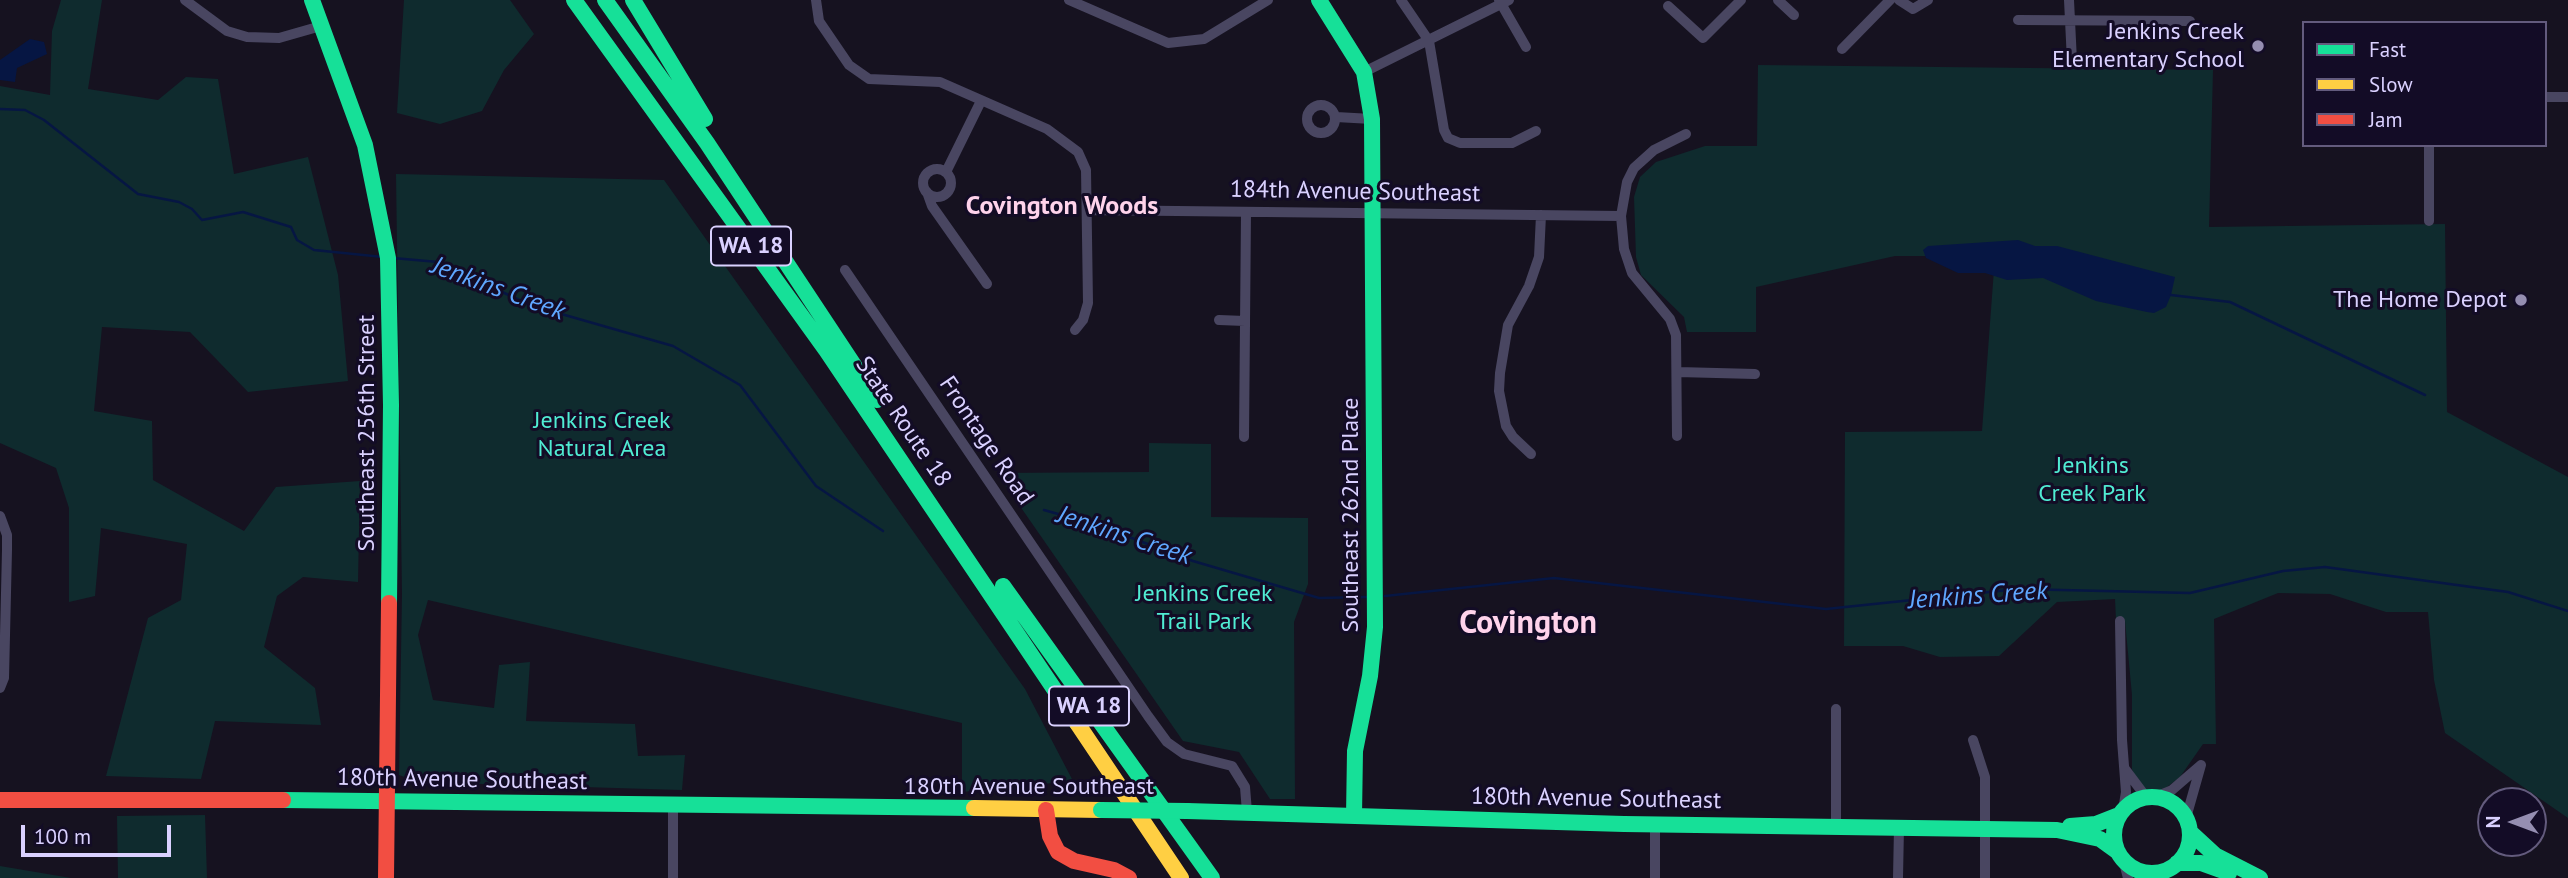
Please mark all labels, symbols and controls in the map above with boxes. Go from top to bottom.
place label: Jenkins Creek Elementary School [2052,18,2244,74]
legend [2302,21,2547,147]
text: Fast [2369,36,2406,63]
marker: Jenkins Creek Elementary School [2250,38,2266,54]
text: Slow [2369,71,2413,98]
text: Jam [2369,106,2403,133]
street label: 184th Avenue Southeast [1230,175,1480,209]
district label: Covington Woods [966,191,1158,223]
road number: WA 18 [711,227,791,266]
water label: Jenkins Creek [427,250,569,328]
place label: The Home Depot [2333,286,2507,314]
marker: The Home Depot [2513,292,2529,308]
street label: Southeast 256th Street [353,315,381,551]
street label: State Route 18 [849,351,957,493]
street label: Frontage Road [932,371,1040,511]
street label: Southeast 262nd Place [1337,397,1365,633]
park label: Jenkins Creek Natural Area [534,407,670,463]
park label: Jenkins Creek Park [2038,452,2146,508]
water label: Jenkins Creek [1053,500,1195,572]
water label: Jenkins Creek [1907,576,2049,616]
park label: Jenkins Creek Trail Park [1136,580,1272,636]
district label: Covington [1459,605,1597,643]
road number: WA 18 [1049,686,1129,726]
street label: 180th Avenue Southeast [337,763,587,797]
street label: 180th Avenue Southeast [904,773,1154,801]
street label: 180th Avenue Southeast [1471,782,1721,816]
north arrow [2477,787,2547,857]
scale bar [24,812,175,856]
text: N [2481,816,2505,828]
text: 100 m [34,823,91,850]

